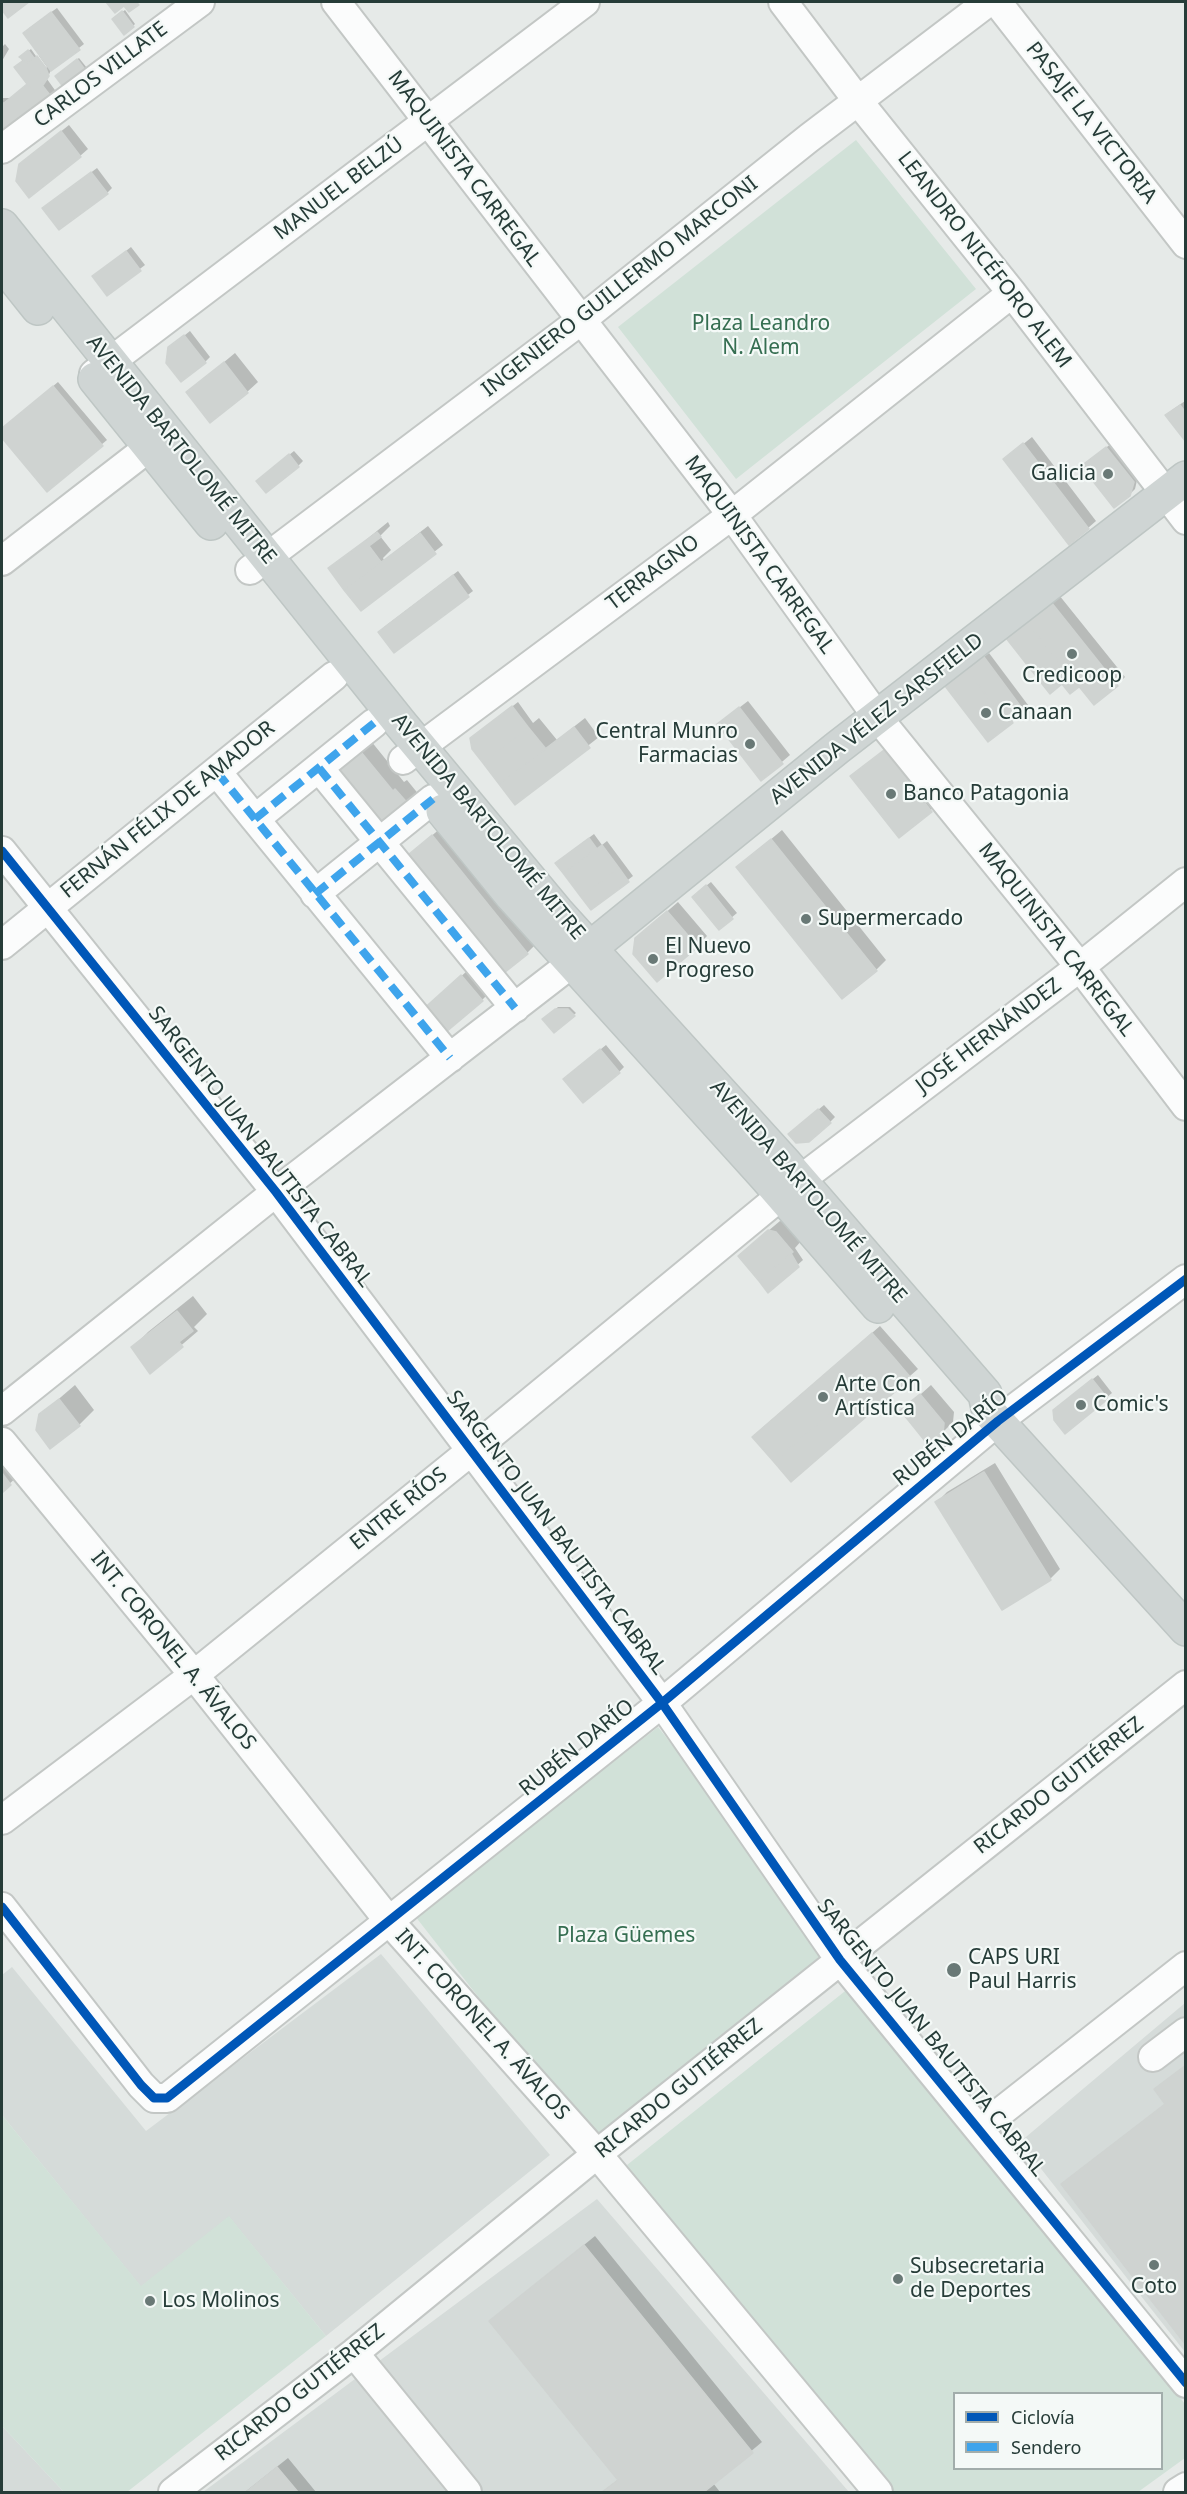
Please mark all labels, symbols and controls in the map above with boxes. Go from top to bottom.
street label: CARLOS VILLATE [29,17,173,133]
street label: PASAJE LA VICTORIA [1020,37,1162,209]
street label: MAQUINISTA CARREGAL [382,66,546,272]
street label: MANUEL BELZÚ [269,132,409,246]
street label: LEANDRO NICÉFORO ALEM [892,147,1076,373]
street label: INGENIERO GUILLERMO MARCONI [477,171,763,403]
park label: Plaza Leandro N. Alem [692,311,830,361]
street label: AVENIDA BARTOLOMÉ MITRE [81,330,281,570]
street label: MAQUINISTA CARREGAL [679,451,839,659]
place label: Galicia [1031,461,1096,487]
marker: Galicia [1101,467,1115,481]
street label: TERRAGNO [601,530,705,616]
street label: AVENIDA VÉLEZ SARSFIELD [765,628,989,810]
marker: Credicoop [1065,647,1079,661]
place label: Credicoop [1022,663,1122,689]
place label: Canaan [998,700,1073,726]
marker: Canaan [979,706,993,720]
street label: AVENIDA BARTOLOMÉ MITRE [386,709,590,945]
street label: FERNÁN FÉLIX DE AMADOR [56,716,280,904]
place label: Central Munro Farmacias [595,719,738,769]
marker: Central Munro Farmacias [743,737,757,751]
place label: Banco Patagonia [903,781,1069,807]
marker: Banco Patagonia [884,787,898,801]
street label: MAQUINISTA CARREGAL [973,838,1139,1042]
place label: Supermercado [818,906,963,932]
marker: Supermercado [799,912,813,926]
place label: El Nuevo Progreso [665,934,754,984]
marker: El Nuevo Progreso [646,952,660,966]
street label: JOSÉ HERNÁNDEZ [911,973,1067,1099]
street label: SARGENTO JUAN BAUTISTA CABRAL [143,1002,377,1292]
street label: AVENIDA BARTOLOMÉ MITRE [704,1075,912,1309]
place label: Arte Con Artística [835,1372,921,1422]
street label: RUBÉN DARÍO [889,1384,1013,1492]
street label: SARGENTO JUAN BAUTISTA CABRAL [441,1386,671,1680]
marker: Arte Con Artística [816,1390,830,1404]
place label: Comic's [1093,1392,1169,1418]
marker: Comic's [1074,1398,1088,1412]
street label: ENTRE RÍOS [345,1462,453,1556]
street label: INT. CORONEL A. ÁVALOS [85,1547,261,1755]
street label: RUBÉN DARÍO [515,1694,639,1802]
street label: RICARDO GUTIÉRREZ [969,1712,1149,1860]
street label: SARGENTO JUAN BAUTISTA CABRAL [811,1894,1051,2182]
park label: Plaza Güemes [557,1923,695,1949]
street label: INT. CORONEL A. ÁVALOS [390,1924,574,2126]
place label: CAPS URI Paul Harris [968,1945,1077,1995]
marker: CAPS URI Paul Harris [945,1961,963,1979]
street label: RICARDO GUTIÉRREZ [590,2014,768,2164]
place label: Subsecretaria de Deportes [910,2254,1045,2304]
marker: Coto [1147,2258,1161,2272]
marker: Subsecretaria de Deportes [891,2272,905,2286]
place label: Coto [1131,2274,1177,2300]
place label: Los Molinos [162,2288,280,2314]
marker: Los Molinos [143,2294,157,2308]
street label: RICARDO GUTIÉRREZ [210,2319,390,2467]
legend [953,2392,1163,2470]
text: Ciclovía [1011,2405,1075,2429]
text: Sendero [1011,2435,1081,2459]

